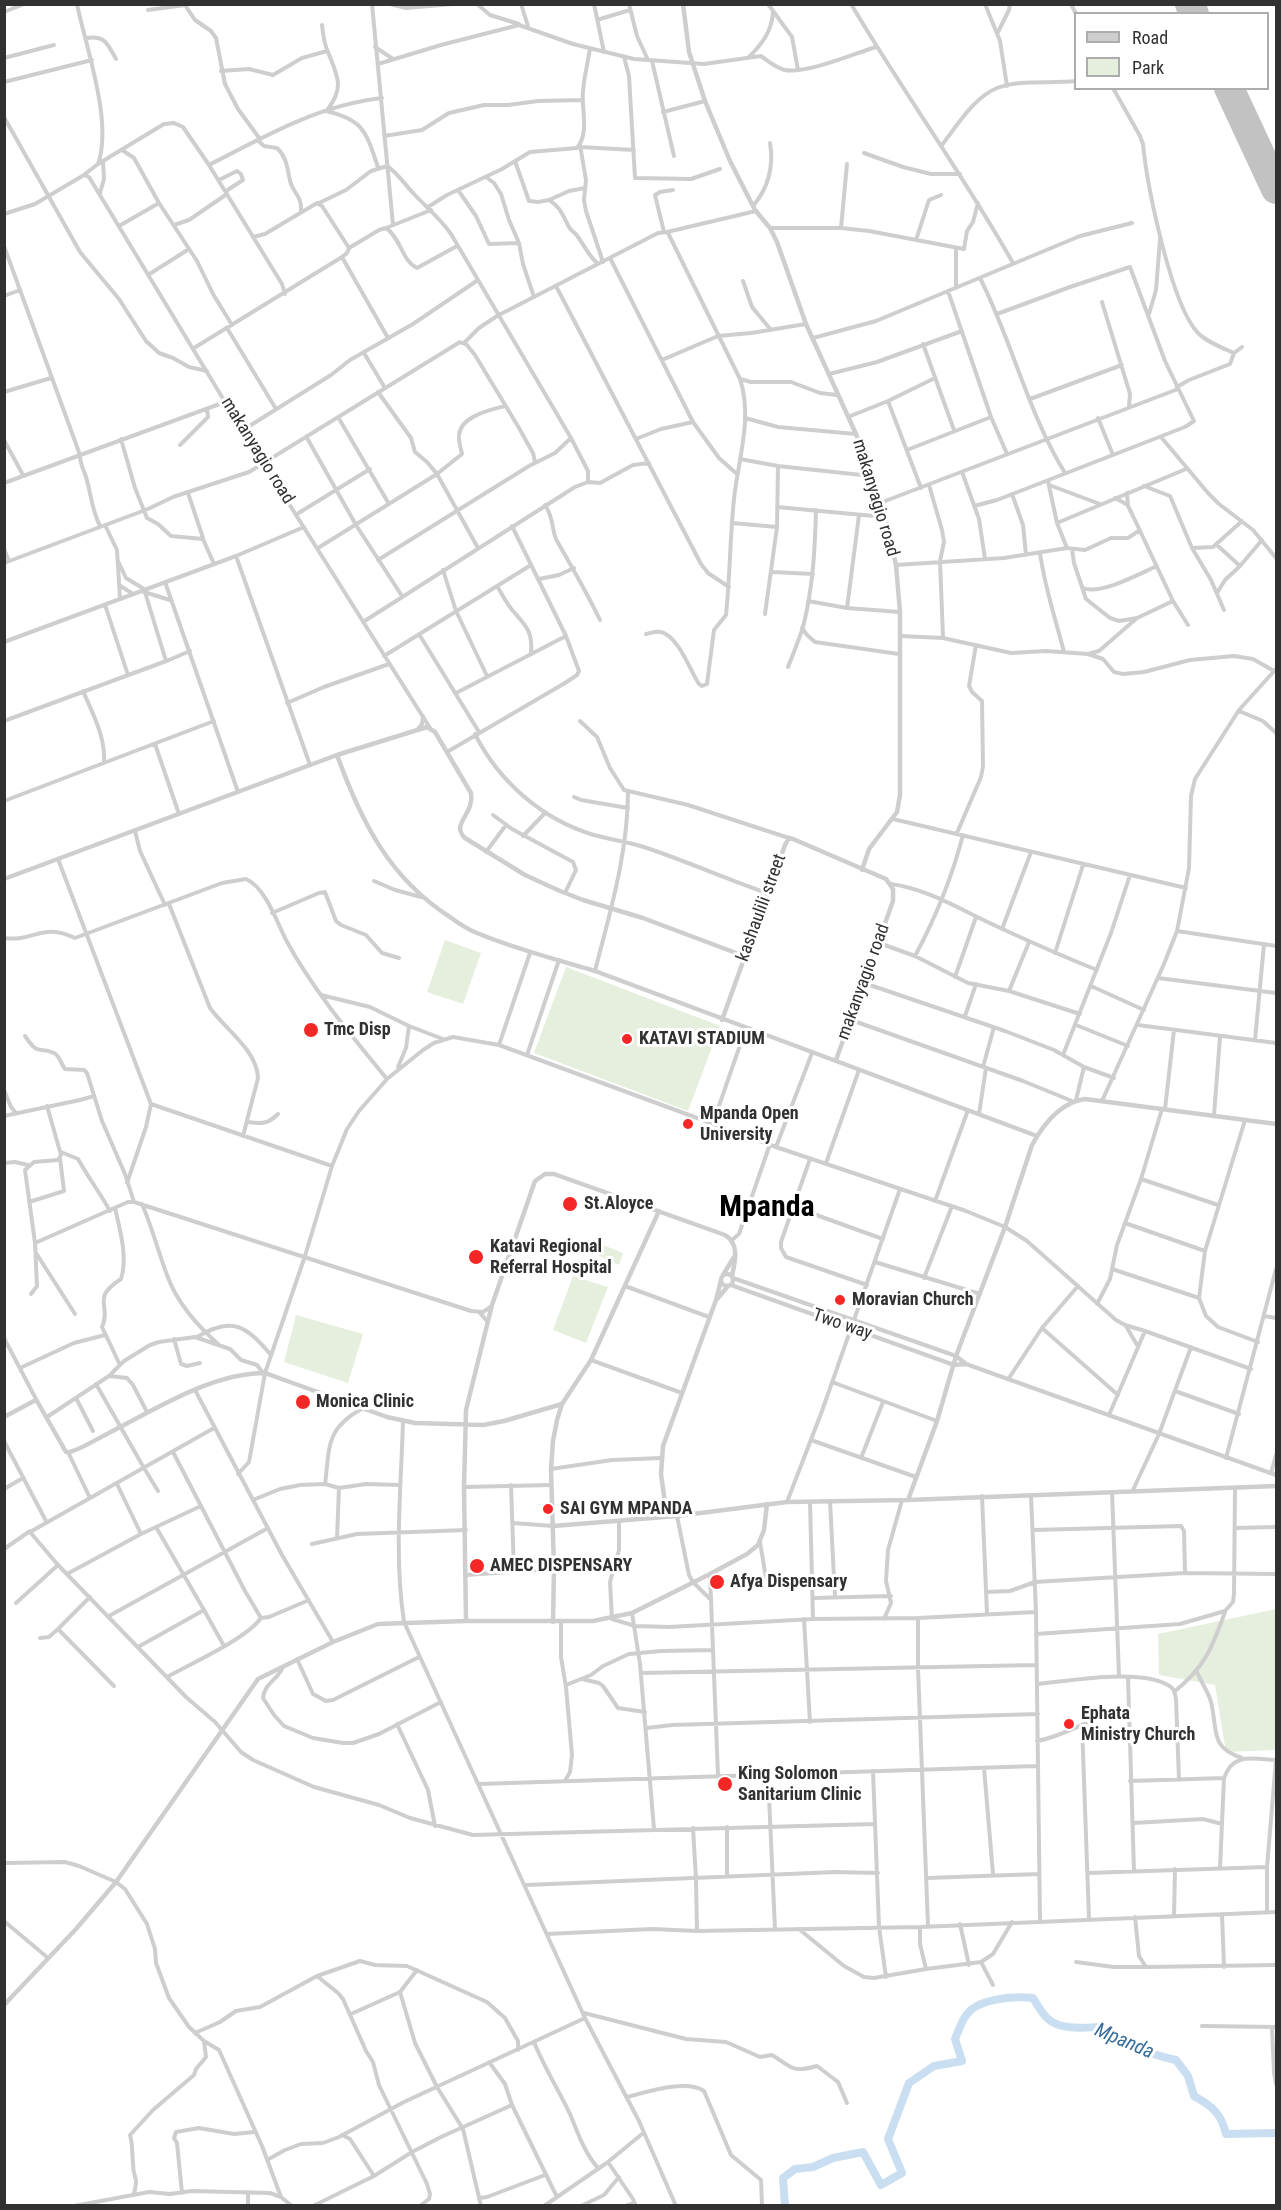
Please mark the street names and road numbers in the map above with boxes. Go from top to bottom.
street label: makanyagio road [216,394,298,508]
street label: makanyagio road [847,437,903,559]
street label: kashaulili street [733,851,791,965]
street label: makanyagio road [833,921,895,1043]
street label: Two way [809,1305,875,1345]

